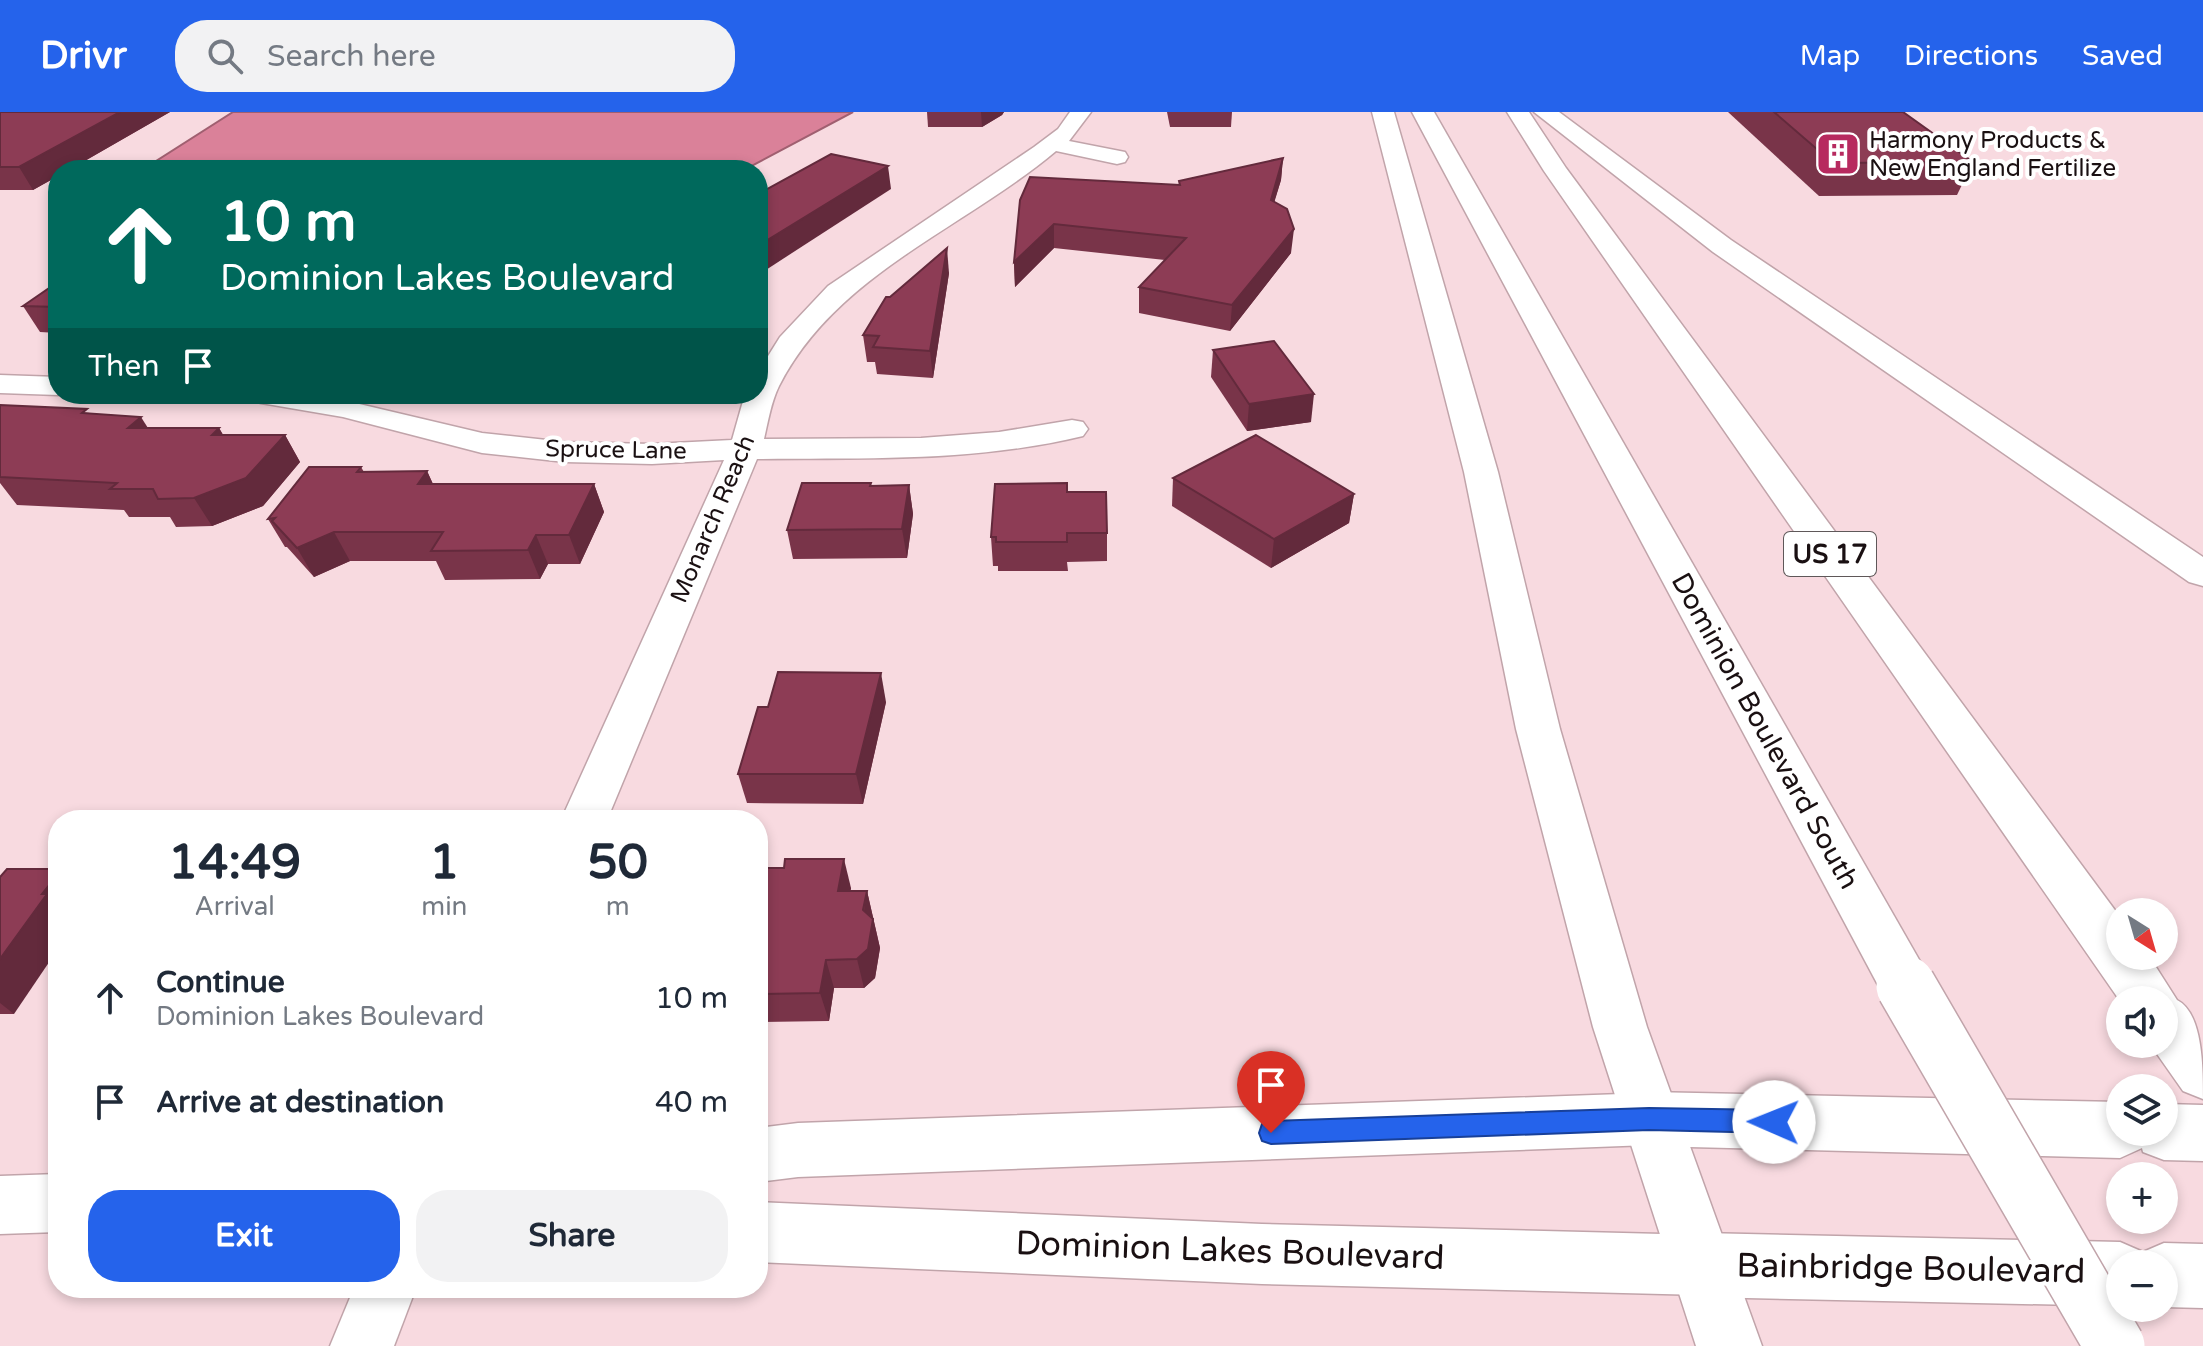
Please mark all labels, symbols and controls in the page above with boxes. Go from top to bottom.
search box [175,20,735,92]
text: Drivr [40,33,127,79]
icon: search [203,34,247,78]
text: Search here [267,38,436,75]
text: Map [1800,39,1860,73]
text: Directions [1904,39,2038,73]
text: Saved [2082,39,2163,73]
place label: Harmony Products & New England Fertilize [1869,126,2116,183]
building icon: Harmony Products & New England Fertilize [1814,130,1862,178]
text: 10 m [220,189,356,256]
icon: ahead [88,192,192,296]
text: Dominion Lakes Boulevard [220,257,674,300]
icon: arrive [176,344,220,388]
text: Then [88,348,160,385]
street label: Monarch Reach [665,431,761,607]
street label: Spruce Lane [545,434,687,466]
road number: US 17 [1784,532,1876,576]
street label: Dominion Boulevard South [1664,567,1866,895]
text: 14:49 [168,834,301,892]
text: 1 [429,834,459,892]
text: 50 [588,834,648,892]
text: Arrival [194,891,275,922]
text: min [421,891,467,922]
text: m [606,891,630,922]
north arrow [2106,898,2178,970]
map controls [2106,898,2178,1322]
text: Continue [156,964,285,1001]
icon: ahead [88,976,132,1020]
text: 10 m [655,980,728,1017]
button: sound [2106,986,2178,1058]
text: Dominion Lakes Boulevard [156,1001,484,1032]
pin [1237,1051,1305,1133]
icon: arrive [1249,1063,1293,1107]
button: layers [2106,1074,2178,1146]
icon: arrive [88,1080,132,1124]
position arrow [1732,1080,1816,1164]
text: Arrive at destination [156,1084,444,1121]
text: 40 m [655,1084,728,1121]
button: + [2106,1162,2178,1234]
button: Exit [88,1190,400,1282]
button: Share [416,1190,728,1282]
street label: Dominion Lakes Boulevard [1015,1223,1445,1279]
street label: Bainbridge Boulevard [1736,1245,2086,1293]
button: − [2106,1250,2178,1322]

